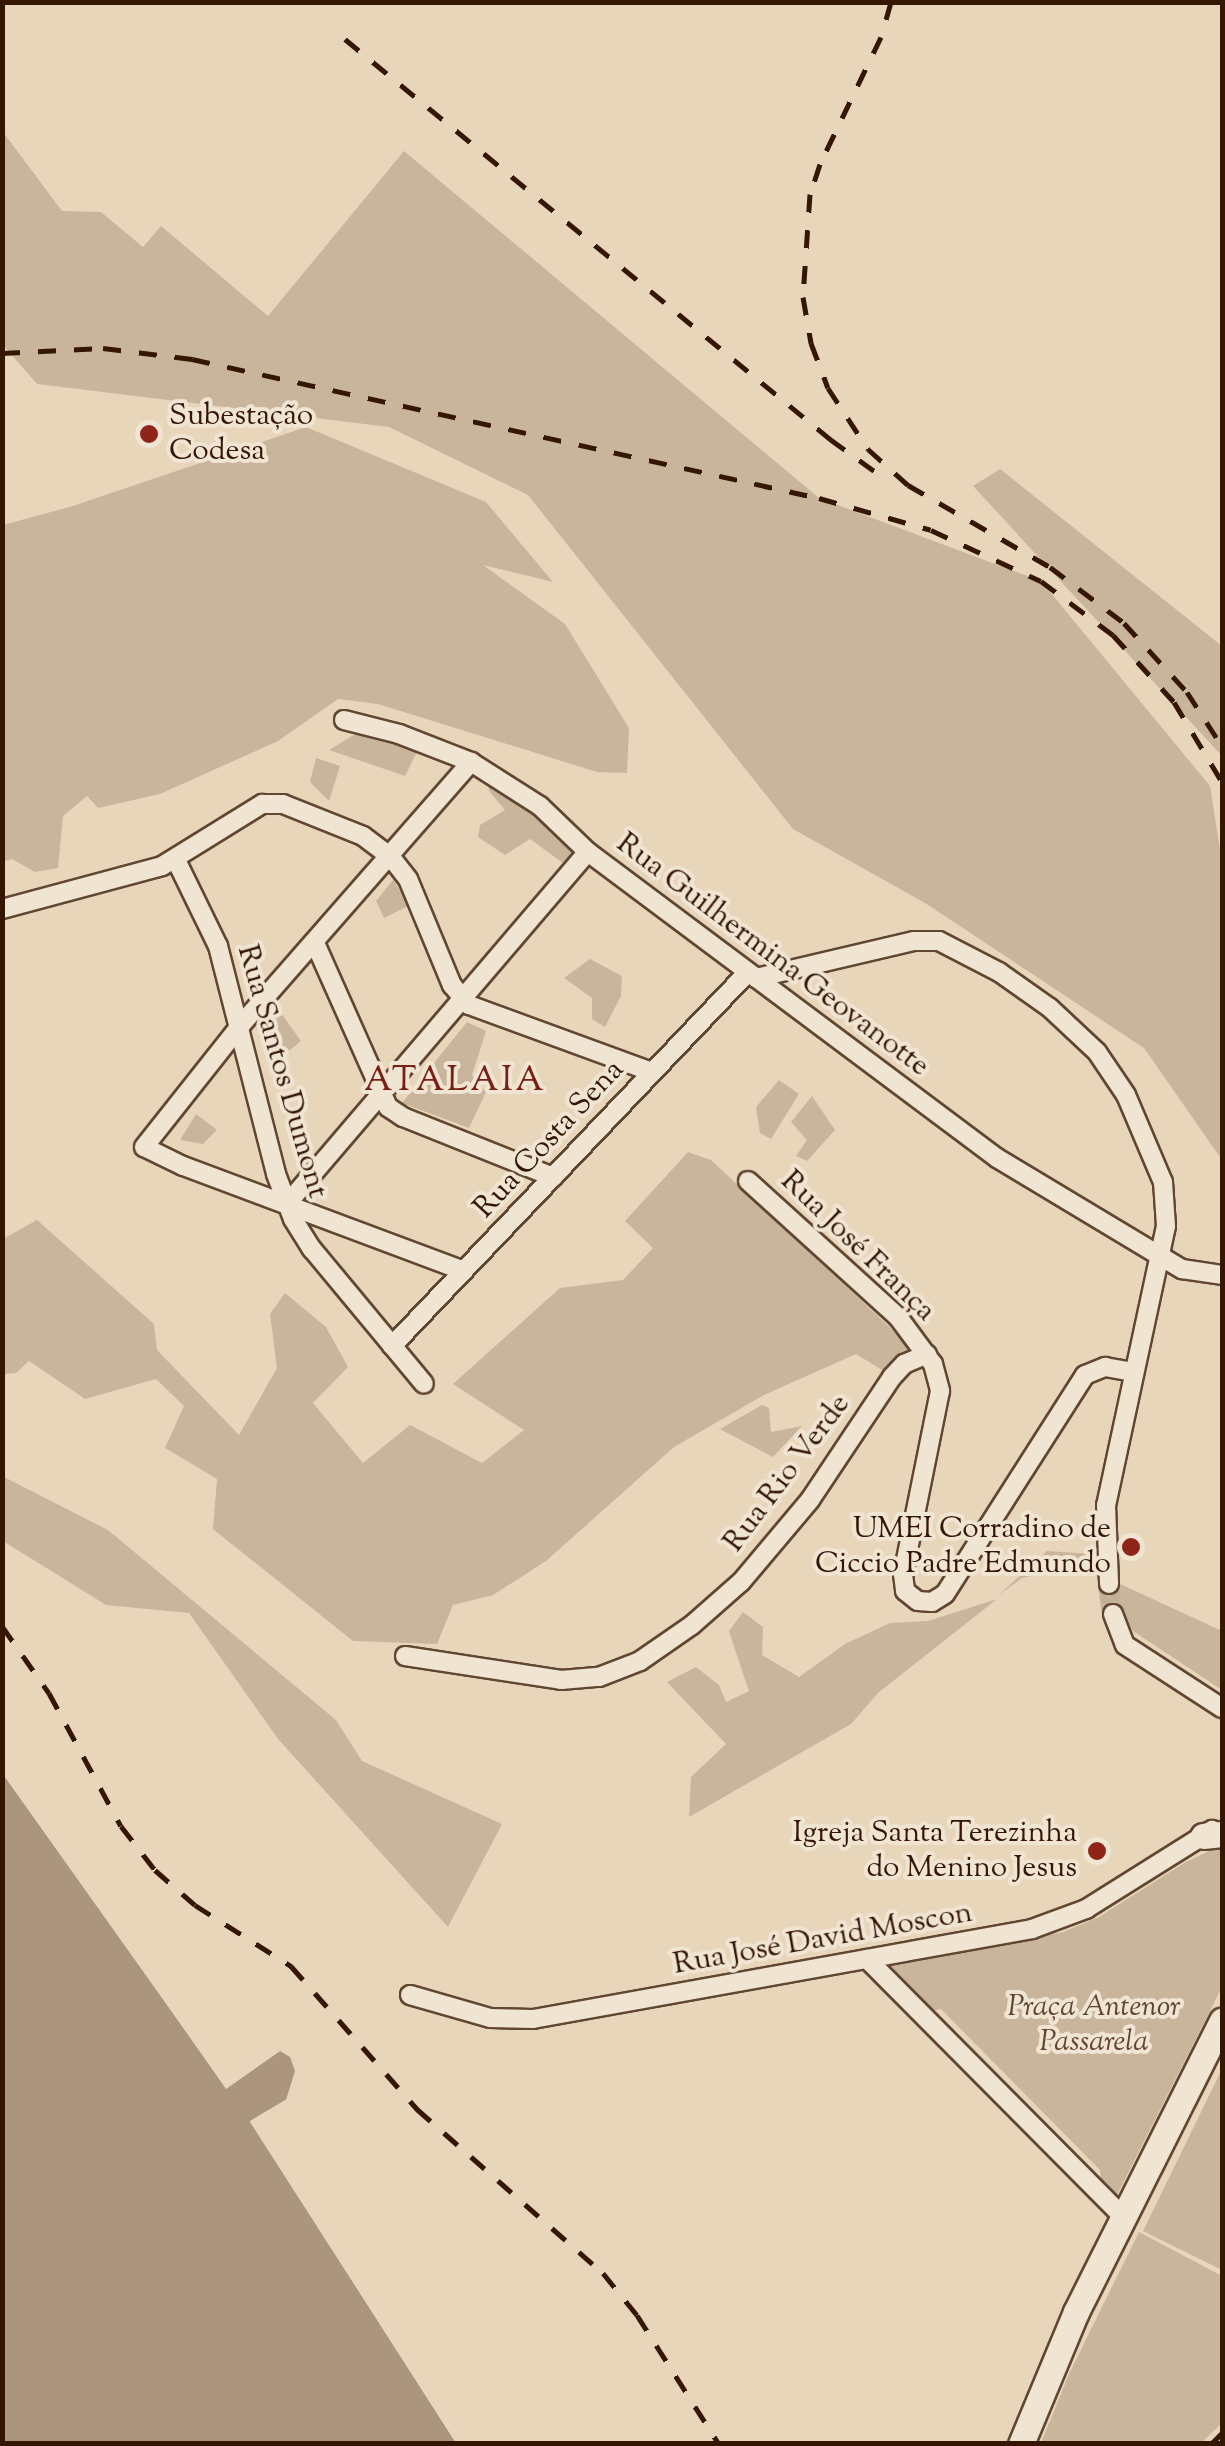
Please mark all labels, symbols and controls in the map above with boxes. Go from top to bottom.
place label: Subestação Codesa [169,399,313,470]
marker: Subestação Codesa [138,423,160,445]
street label: Rua Guilhermina Geovanotte [608,827,936,1085]
street label: Rua Santos Dumont [228,941,334,1203]
street label: Rua Costa Sena [467,1053,633,1227]
district label: ATALAIA [364,1061,546,1103]
street label: Rua José França [772,1164,942,1330]
street label: Rua Rio Verde [717,1388,859,1560]
place label: UMEI Corradino de Ciccio Padre Edmundo [815,1512,1111,1582]
marker: UMEI Corradino de Ciccio Padre Edmundo [1120,1536,1142,1558]
place label: Igreja Santa Terezinha do Menino Jesus [793,1816,1077,1886]
marker: Igreja Santa Terezinha do Menino Jesus [1086,1840,1108,1862]
street label: Rua José David Moscon [671,1896,975,1984]
park label: Praça Antenor Passarela [1007,1990,1181,2060]

